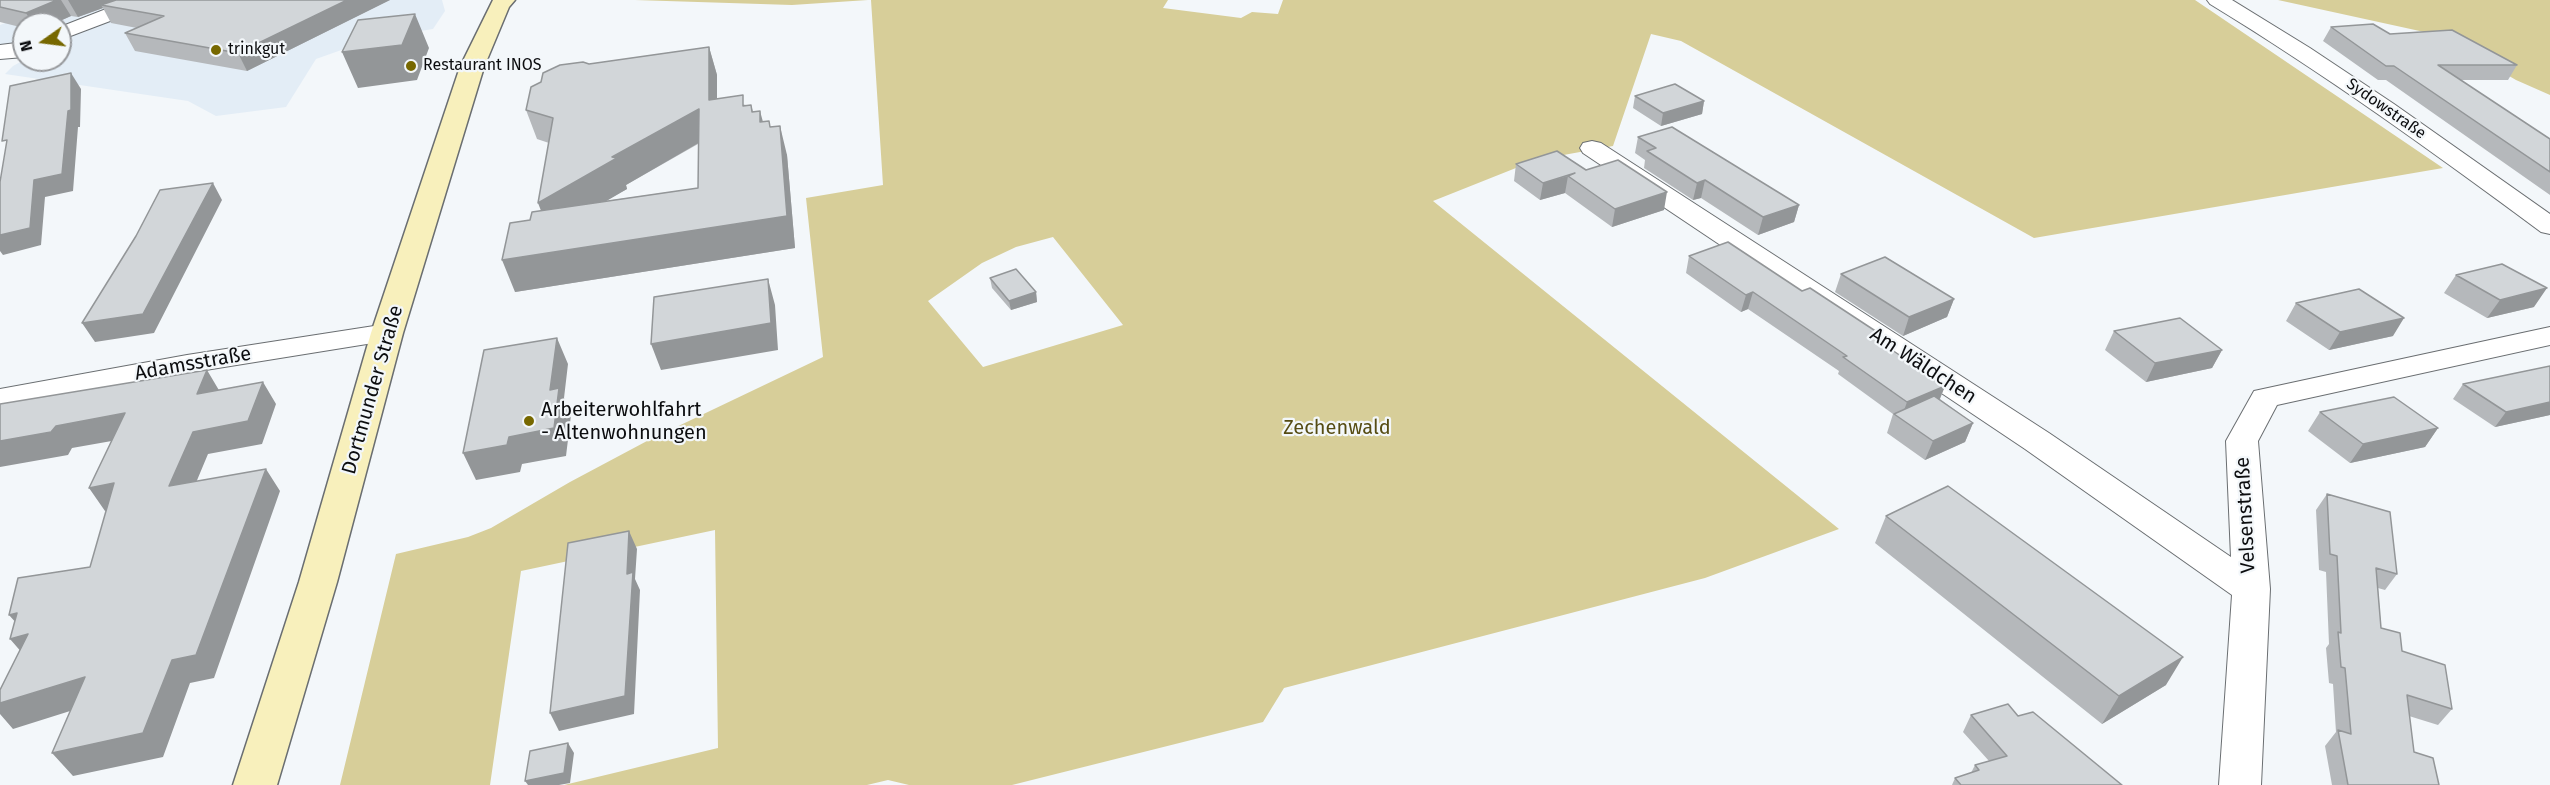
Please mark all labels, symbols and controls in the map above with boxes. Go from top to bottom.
north arrow [12,12,72,72]
text: N [15,39,36,53]
place label: trinkgut [228,40,285,60]
marker: trinkgut [209,43,223,57]
place label: Restaurant INOS [423,56,541,76]
marker: Restaurant INOS [404,59,418,73]
street label: Sydowstraße [2343,75,2429,143]
street label: Dortmunder Straße [337,303,409,477]
street label: Am Wäldchen [1865,323,1981,409]
street label: Adamsstraße [133,342,253,386]
place label: Arbeiterwohlfahrt - Altenwohnungen [541,398,707,445]
marker: Arbeiterwohlfahrt - Altenwohnungen [522,414,536,428]
park label: Zechenwald [1283,416,1391,440]
street label: Velsenstraße [2231,456,2261,574]

